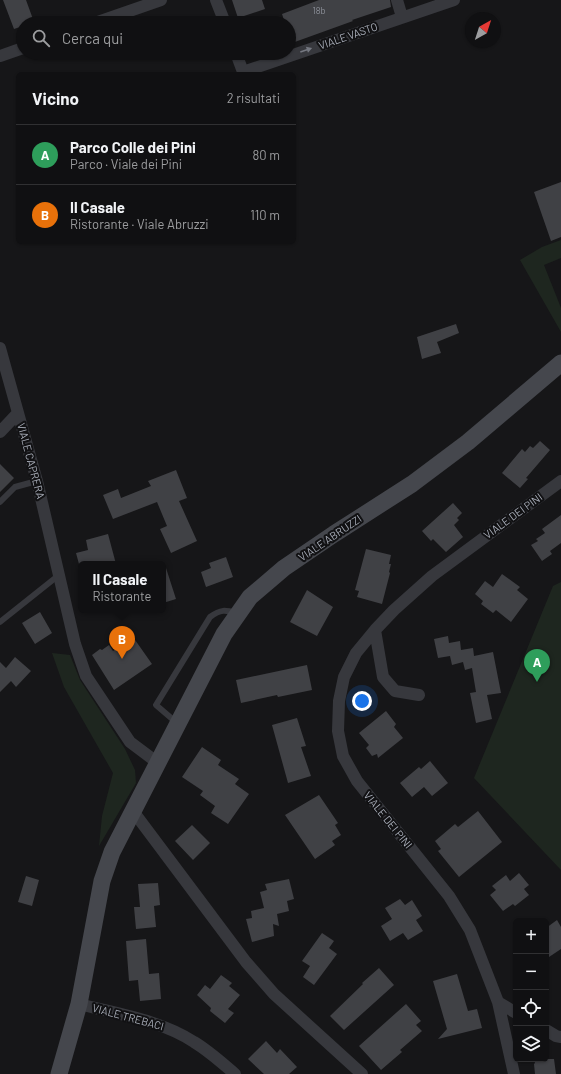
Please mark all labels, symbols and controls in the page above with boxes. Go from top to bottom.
house number: 18b [313,5,325,16]
north arrow [465,12,501,48]
search box [16,16,296,60]
street label: VIALE VASTO [317,19,379,52]
icon: search [30,27,52,49]
text: Cerca qui [62,29,123,47]
one-way arrow [300,47,312,53]
text: Vicino [32,88,79,108]
text: 2 risultati [227,90,280,106]
text: Parco Colle dei Pini [70,138,196,156]
text: A [41,147,49,163]
text: 80 m [253,147,280,163]
text: Parco · Viale dei Pini [70,156,182,172]
text: Il Casale [70,198,125,216]
text: B [41,207,49,223]
text: 110 m [250,207,280,223]
text: Ristorante · Viale Abruzzi [70,216,209,232]
street label: VIALE CAPRERA [15,421,48,501]
street label: VIALE DEI PINI [481,490,545,541]
street label: VIALE ABRUZZI [296,512,364,564]
popup [78,561,166,613]
text: Il Casale [93,570,147,588]
text: Ristorante [93,588,151,604]
pin: B [109,626,135,659]
pin: A [524,649,550,682]
your location [352,691,372,711]
street label: VIALE DEI PINI [362,789,415,851]
map controls [513,918,549,1062]
button: + [513,918,549,954]
button: − [513,954,549,990]
button: locate [513,990,549,1026]
street label: VIALE TREBACI [91,1001,165,1032]
button: layers [513,1026,549,1062]

